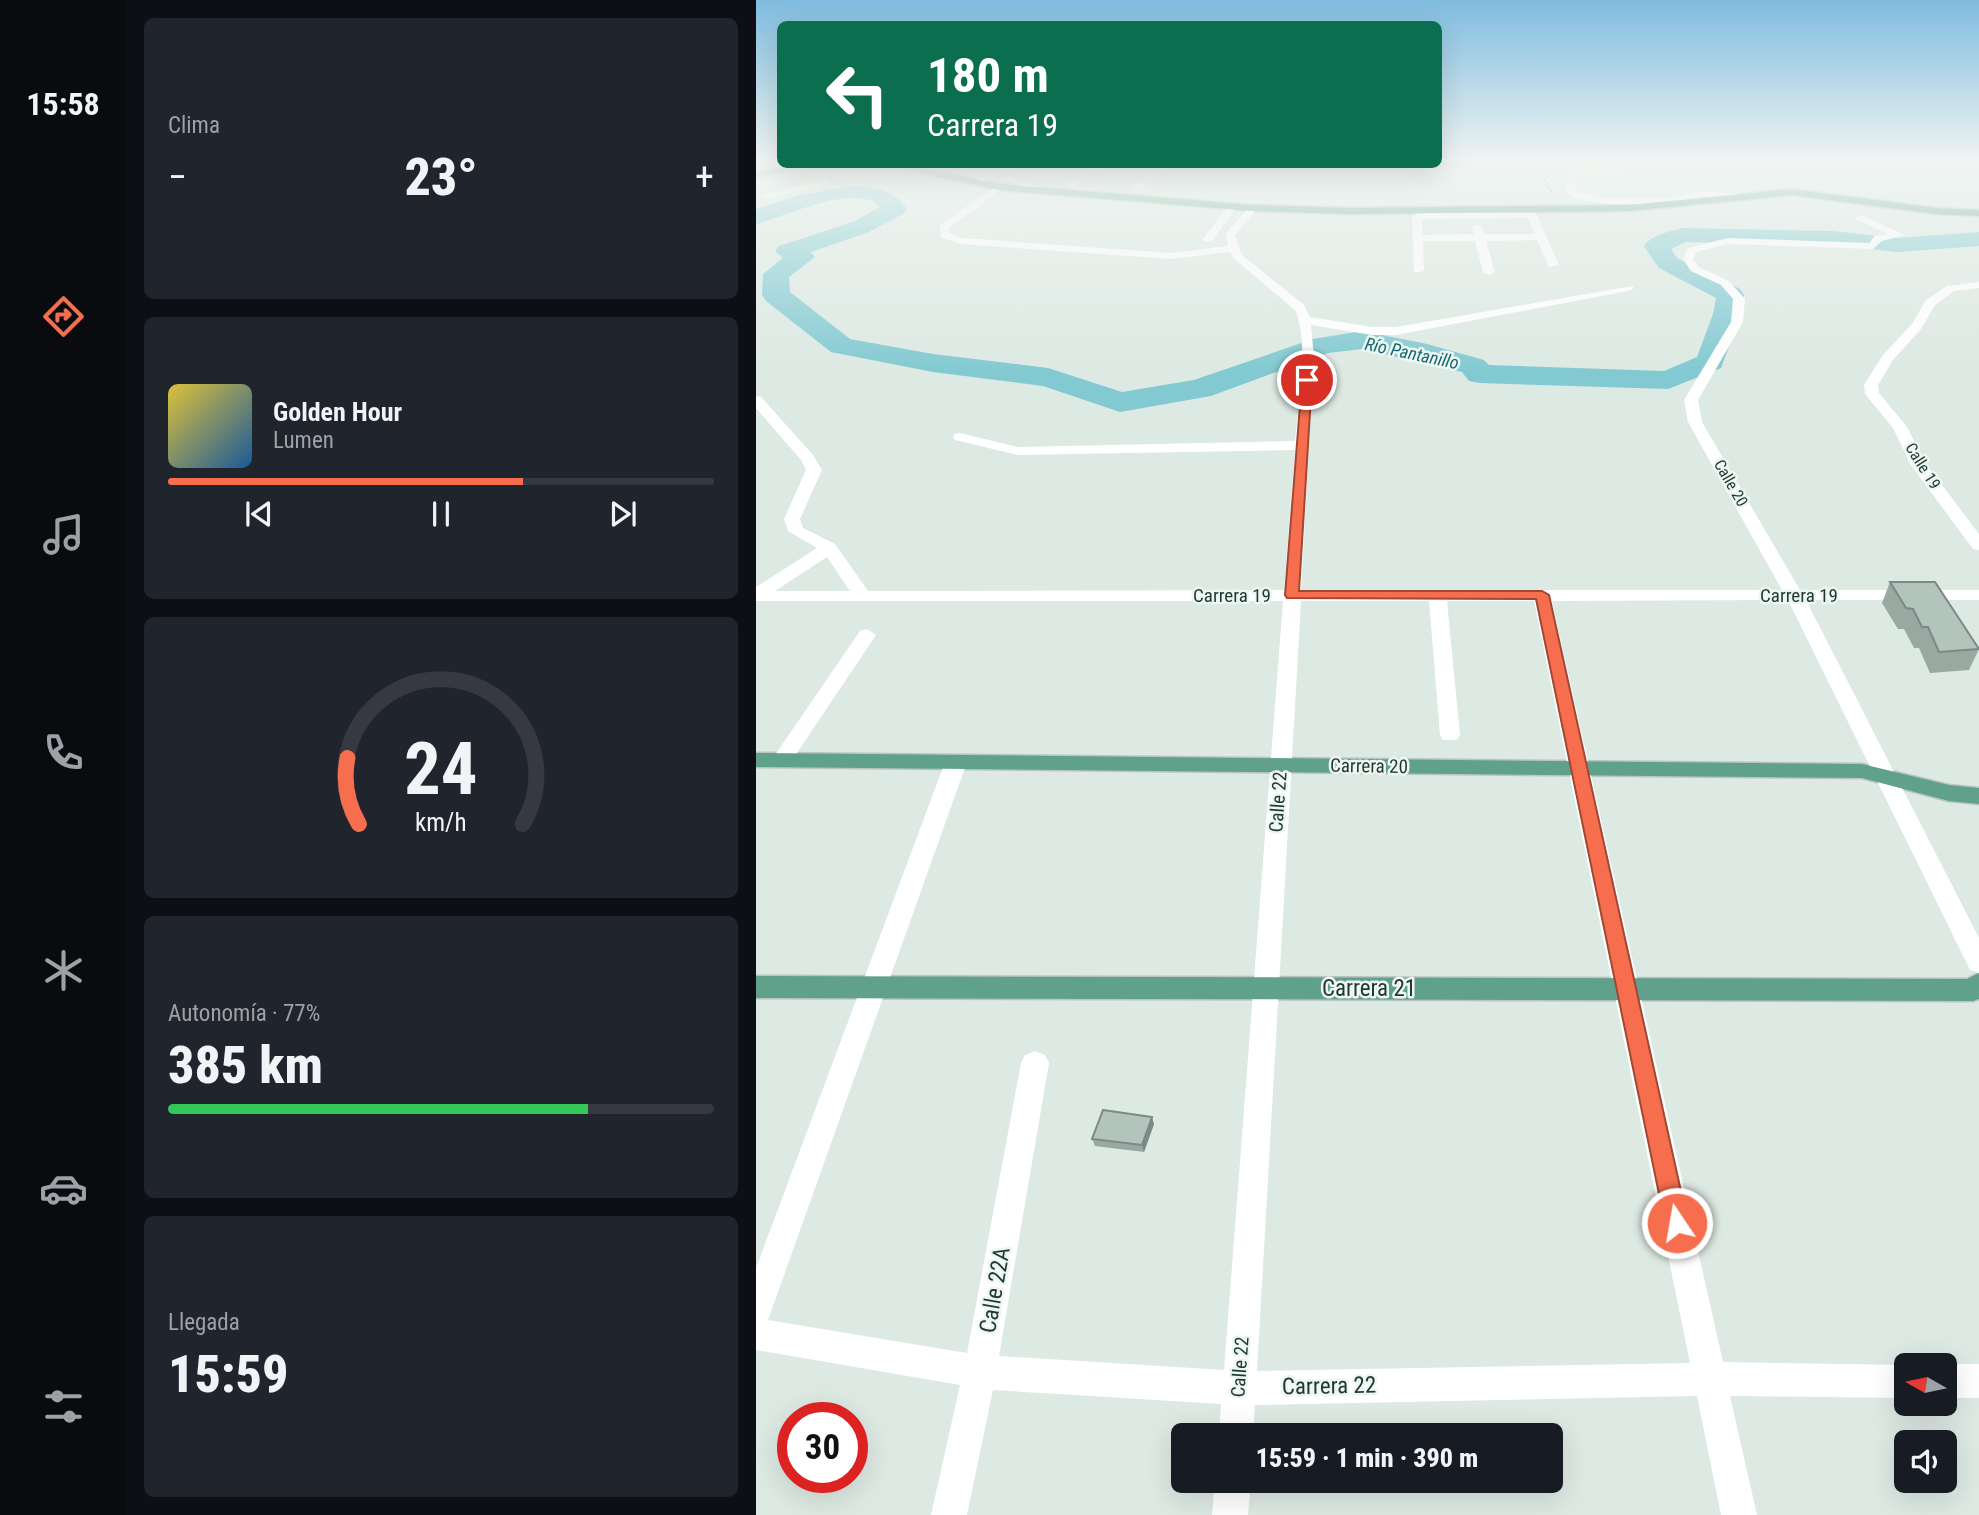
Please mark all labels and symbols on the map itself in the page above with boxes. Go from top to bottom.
water label: Río Pantanillo [1363,333,1461,373]
pin [1277,350,1337,410]
street label: Calle 19 [1901,439,1945,493]
street label: Calle 20 [1710,456,1752,510]
street label: Carrera 19 [1193,584,1271,607]
street label: Carrera 19 [1760,584,1838,607]
street label: Carrera 20 [1330,754,1408,778]
street label: Calle 22 [1264,771,1292,833]
street label: Carrera 21 [1322,975,1416,1002]
position arrow [1640,1186,1714,1260]
street label: Calle 22A [974,1245,1016,1335]
street label: Calle 22 [1226,1336,1254,1398]
north arrow [1894,1353,1956,1416]
street label: Carrera 22 [1282,1372,1376,1400]
speed limit sign: 30 [777,1402,868,1493]

